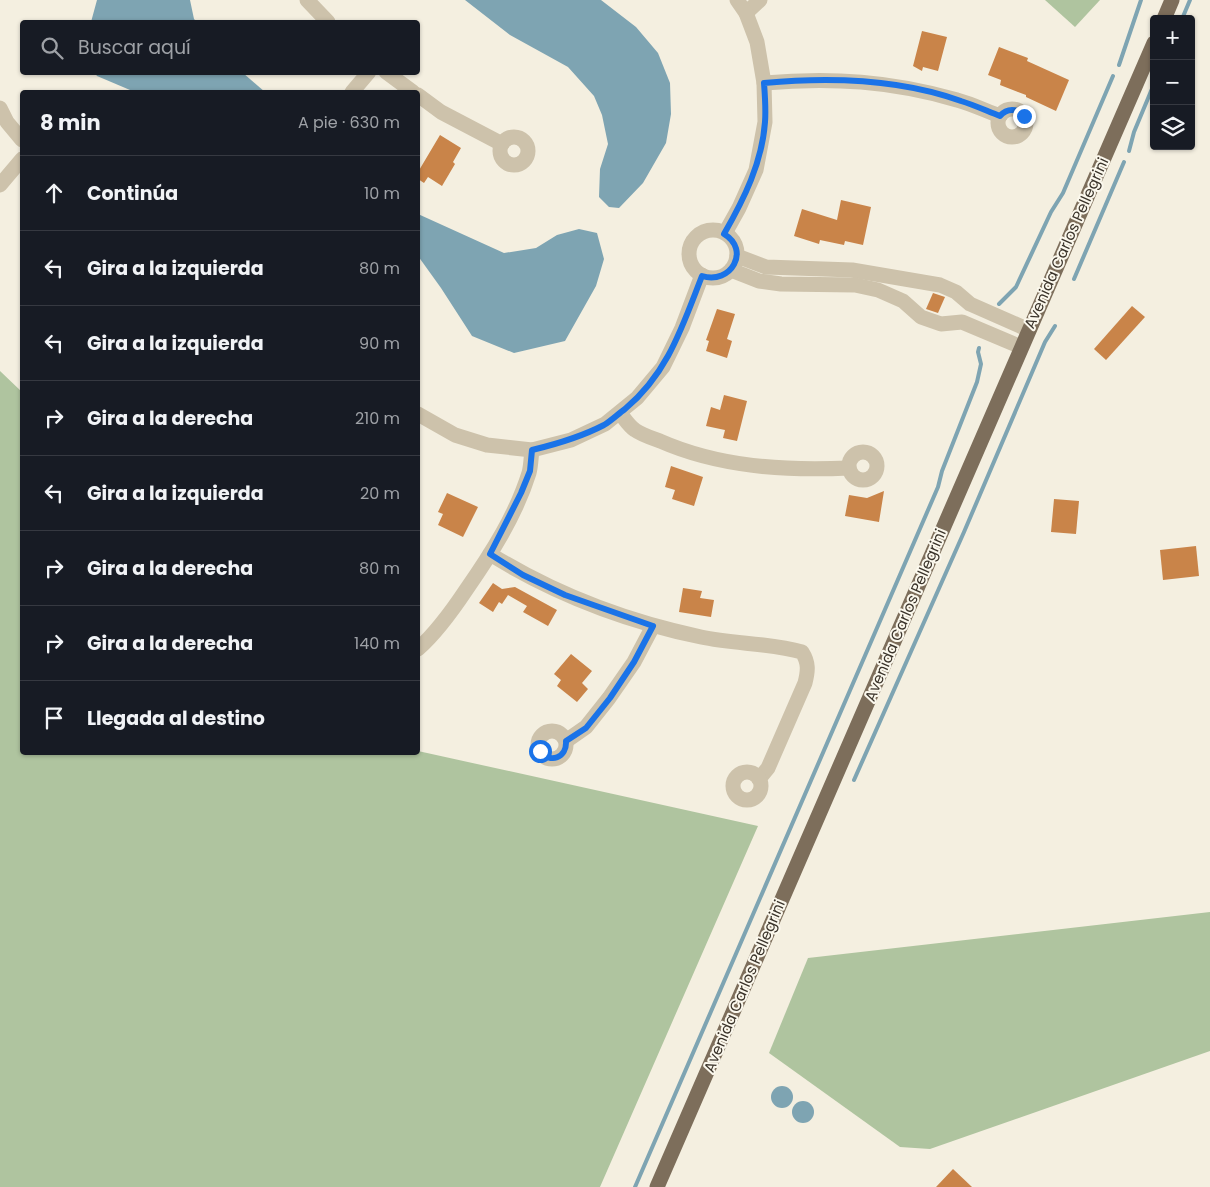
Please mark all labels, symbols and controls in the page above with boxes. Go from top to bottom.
map controls [1150,15,1195,150]
button: + [1150,15,1195,60]
search box [20,20,420,75]
icon: search [38,34,66,62]
text: Buscar aquí [78,34,191,61]
button: − [1150,60,1195,105]
route end [1013,105,1036,128]
button: layers [1150,105,1195,150]
text: 8 min [40,108,101,137]
text: A pie · 630 m [298,111,400,134]
street label: Avenida Carlos Pellegrini [1019,154,1113,332]
icon: ahead [40,179,68,207]
text: Continúa [87,180,178,207]
text: 10 m [364,182,400,205]
icon: left [40,254,68,282]
text: Gira a la izquierda [87,255,264,282]
text: 80 m [359,257,400,280]
icon: left [40,329,68,357]
text: Gira a la izquierda [87,330,264,357]
text: 90 m [359,332,400,355]
icon: right [40,404,68,432]
text: Gira a la derecha [87,405,253,432]
text: 210 m [355,407,400,430]
icon: left [40,479,68,507]
text: Gira a la izquierda [87,480,264,507]
text: 20 m [360,482,400,505]
street label: Avenida Carlos Pellegrini [859,526,951,704]
icon: right [40,554,68,582]
text: Gira a la derecha [87,555,253,582]
text: 80 m [359,557,400,580]
icon: right [40,629,68,657]
text: Gira a la derecha [87,630,253,657]
text: 140 m [354,632,400,655]
icon: arrive [40,704,68,732]
text: Llegada al destino [87,705,265,732]
route start [529,740,552,763]
street label: Avenida Carlos Pellegrini [698,897,790,1075]

